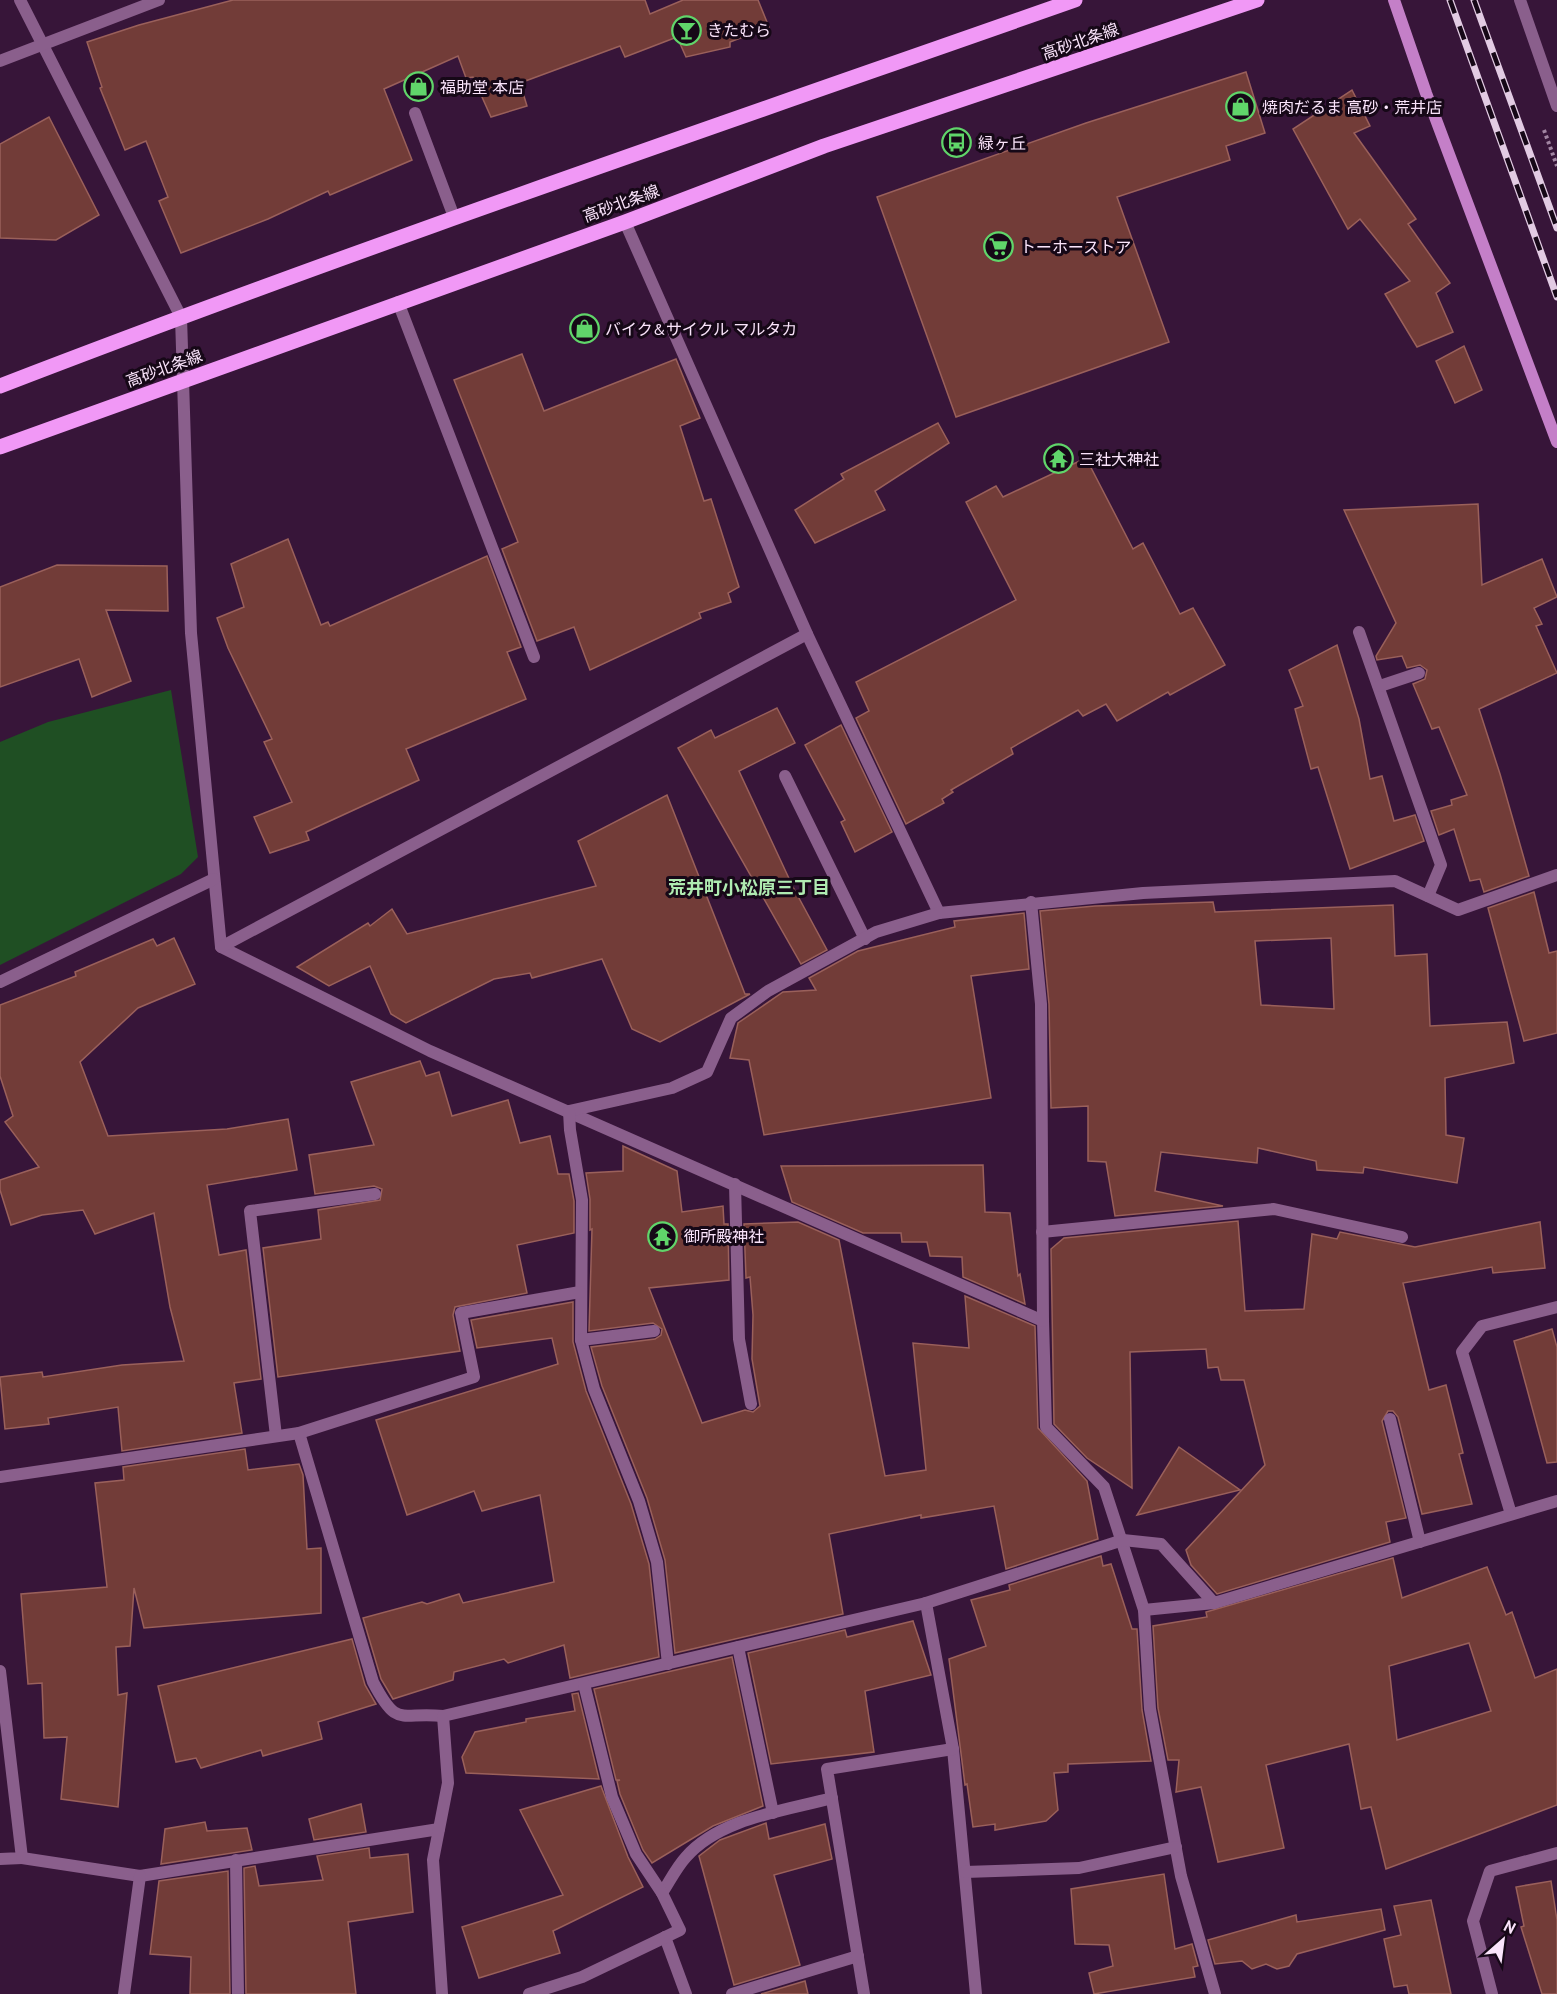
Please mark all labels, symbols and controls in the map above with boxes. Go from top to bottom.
bar icon: きたむら [670,14,702,46]
street label: 高砂北条線 [1039,19,1121,63]
place label: きたむら [707,20,771,40]
shop icon: 福助堂 本店 [403,71,435,103]
place label: 福助堂 本店 [440,77,524,97]
shop icon: 焼肉だるま 高砂・荒井店 [1225,91,1257,123]
place label: 焼肉だるま 高砂・荒井店 [1262,97,1442,117]
bus stop icon: 緑ヶ丘 [941,127,973,159]
place label: 緑ヶ丘 [978,133,1026,153]
street label: 高砂北条線 [580,180,662,226]
supermarket icon: トーホーストア [983,231,1015,263]
place label: トーホーストア [1020,237,1131,257]
shop icon: バイク&サイクル マルタカ [568,313,600,345]
place label: バイク&サイクル マルタカ [605,319,797,339]
street label: 高砂北条線 [123,345,205,391]
temple icon: 三社大神社 [1042,443,1074,475]
place label: 三社大神社 [1079,449,1159,469]
district label: 荒井町小松原三丁目 [668,876,830,899]
temple icon: 御所殿神社 [647,1220,679,1252]
place label: 御所殿神社 [684,1226,764,1246]
north arrow [1473,1910,1533,1970]
text: N [1501,1915,1519,1938]

